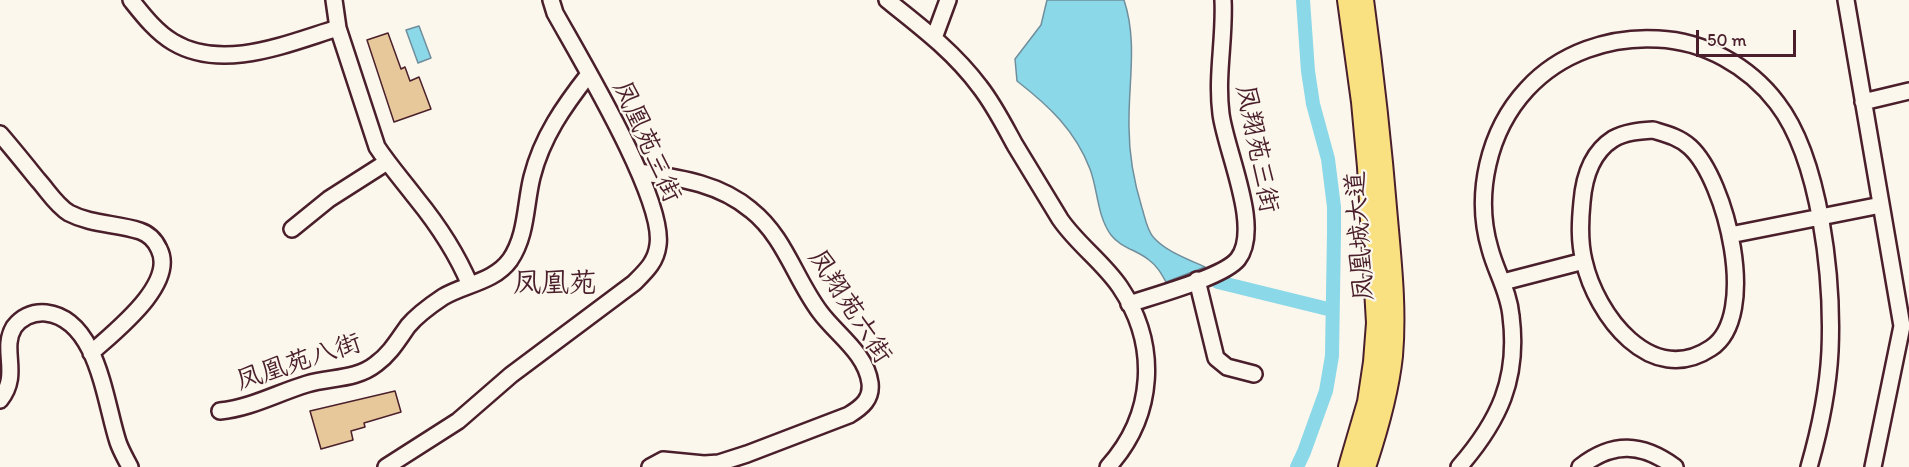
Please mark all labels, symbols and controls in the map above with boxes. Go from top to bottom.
scale bar [1699,18,1800,56]
text: 50 m [1707,29,1747,51]
street label: 凤凰苑三街 [605,76,687,208]
street label: 凤翔苑三街 [1228,82,1284,216]
street label: 凤凰城大道 [1341,170,1381,302]
street label: 凤翔苑六街 [801,244,897,370]
district label: 凤凰苑 [513,268,597,302]
street label: 凤凰苑八街 [232,328,366,398]

